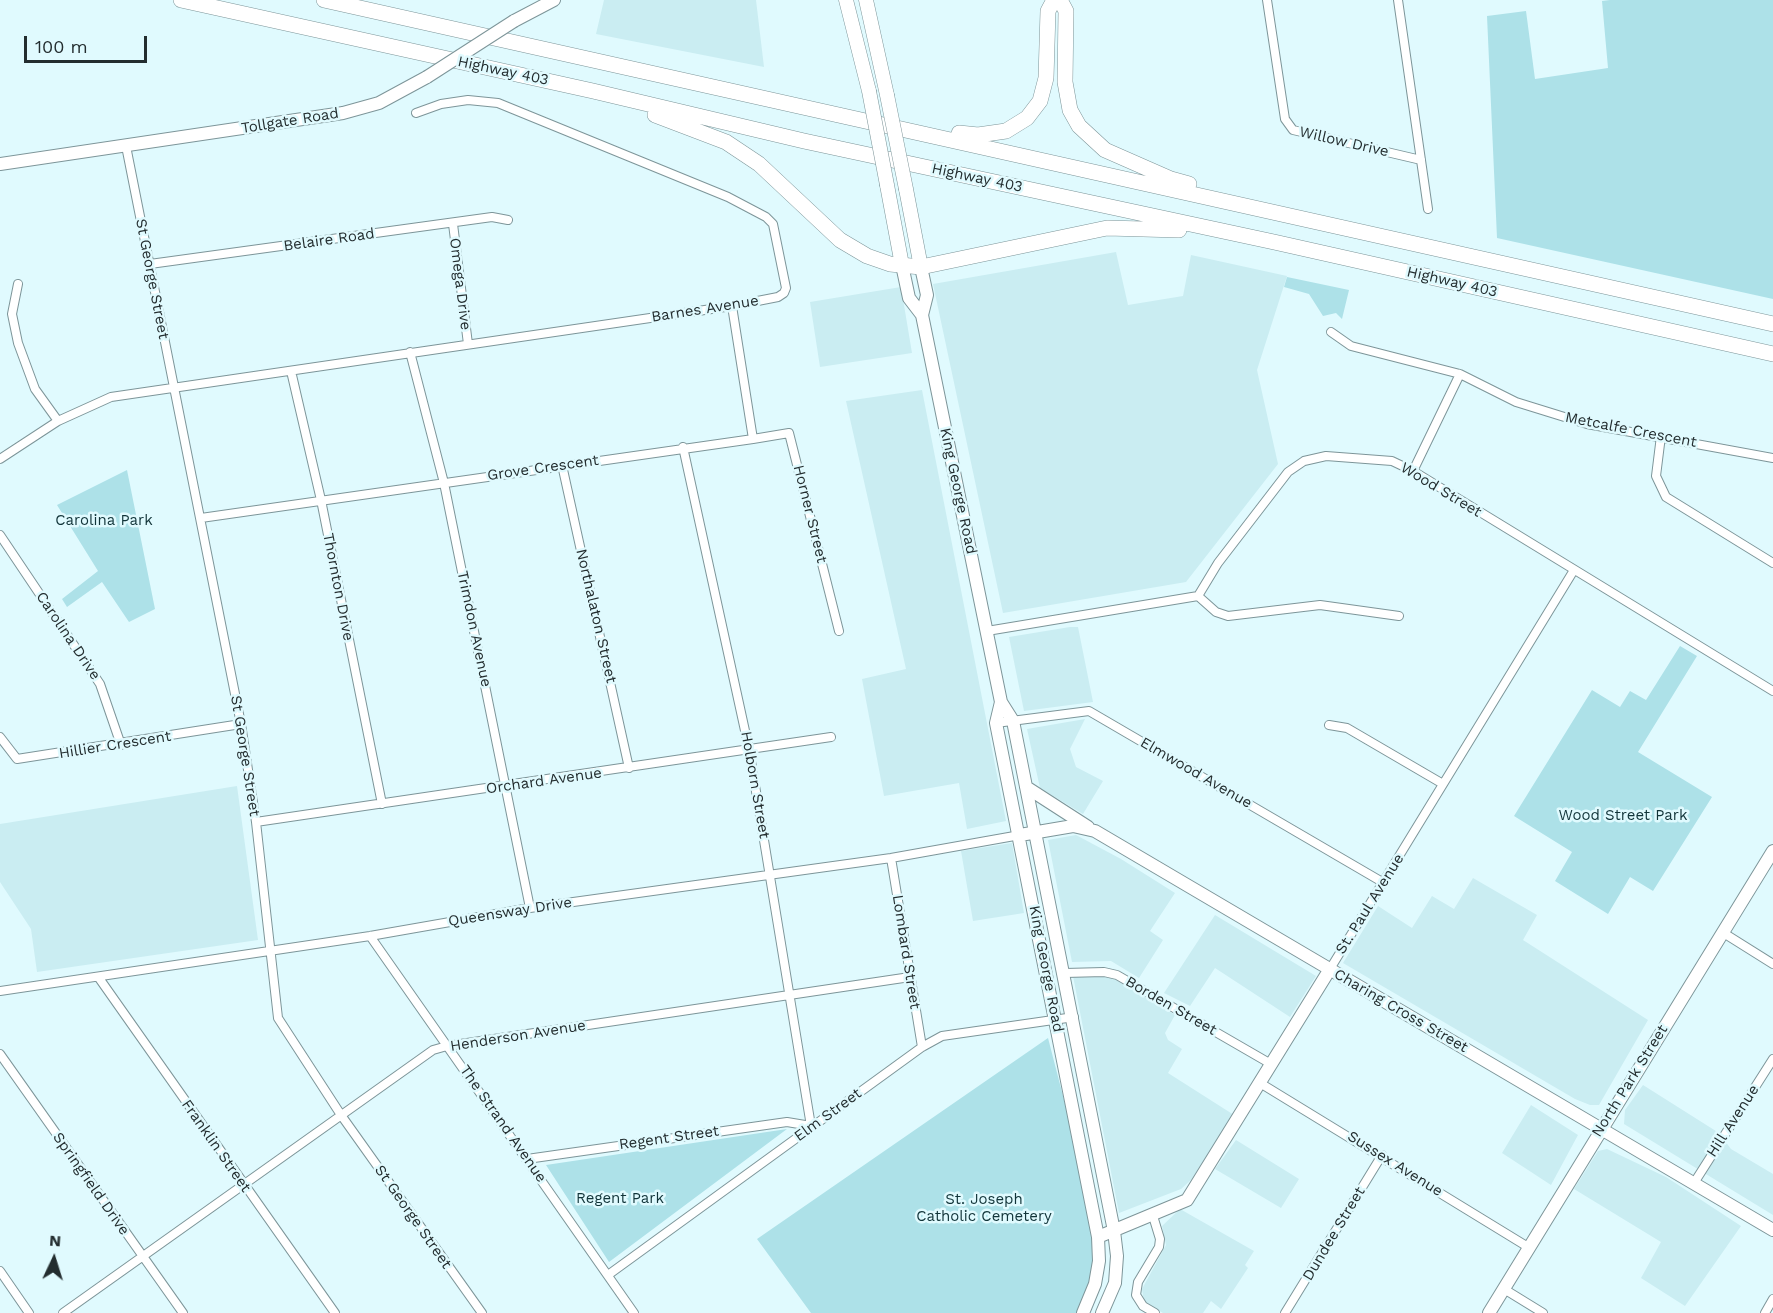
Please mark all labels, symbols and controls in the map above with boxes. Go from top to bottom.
scale bar [27,24,150,62]
text: 100 m [35,36,88,57]
street label: Highway 403 [456,53,550,89]
street label: Tollgate Road [240,104,340,138]
street label: Willow Drive [1297,123,1391,161]
street label: Highway 403 [930,160,1024,196]
street label: St George Street [132,217,172,341]
street label: Belaire Road [282,225,376,255]
street label: Omega Drive [445,237,475,331]
street label: Highway 403 [1405,263,1499,301]
street label: Barnes Avenue [650,292,760,326]
street label: Metcalfe Crescent [1564,408,1698,452]
street label: King George Road [936,426,980,556]
street label: Grove Crescent [486,451,600,485]
street label: Wood Street [1397,459,1485,521]
street label: Horner Street [789,463,831,565]
park label: Carolina Park [55,512,153,530]
street label: Thornton Drive [319,532,357,642]
street label: Northalaton Street [572,547,620,685]
street label: Trimdon Avenue [453,569,495,689]
street label: Carolina Drive [32,589,104,683]
street label: St George Street [227,694,263,818]
street label: Hillier Crescent [58,727,172,763]
street label: Holborn Street [737,730,773,840]
street label: Elmwood Avenue [1137,734,1255,812]
street label: Orchard Avenue [485,764,603,798]
park label: Wood Street Park [1559,807,1687,825]
street label: St. Paul Avenue [1332,851,1408,957]
street label: Queensway Drive [447,893,573,931]
street label: Lombard Street [888,894,924,1010]
street label: King George Road [1025,904,1067,1034]
street label: Charing Cross Street [1331,965,1471,1057]
street label: Borden Street [1122,973,1220,1039]
street label: Henderson Avenue [449,1016,587,1056]
street label: North Park Street [1588,1022,1672,1140]
street label: The Strand Avenue [456,1062,550,1186]
street label: Hill Avenue [1703,1082,1763,1160]
street label: Elm Street [791,1085,865,1145]
street label: Franklin Street [177,1096,255,1196]
street label: Regent Street [618,1122,720,1154]
street label: Sussex Avenue [1344,1127,1446,1201]
street label: Springfield Drive [49,1129,133,1239]
street label: St George Street [371,1162,455,1272]
street label: Dundee Street [1299,1184,1369,1284]
park label: Regent Park [576,1190,664,1208]
park label: St. Joseph Catholic Cemetery [916,1191,1052,1226]
north arrow [24,1229,84,1289]
text: N [49,1231,62,1250]

